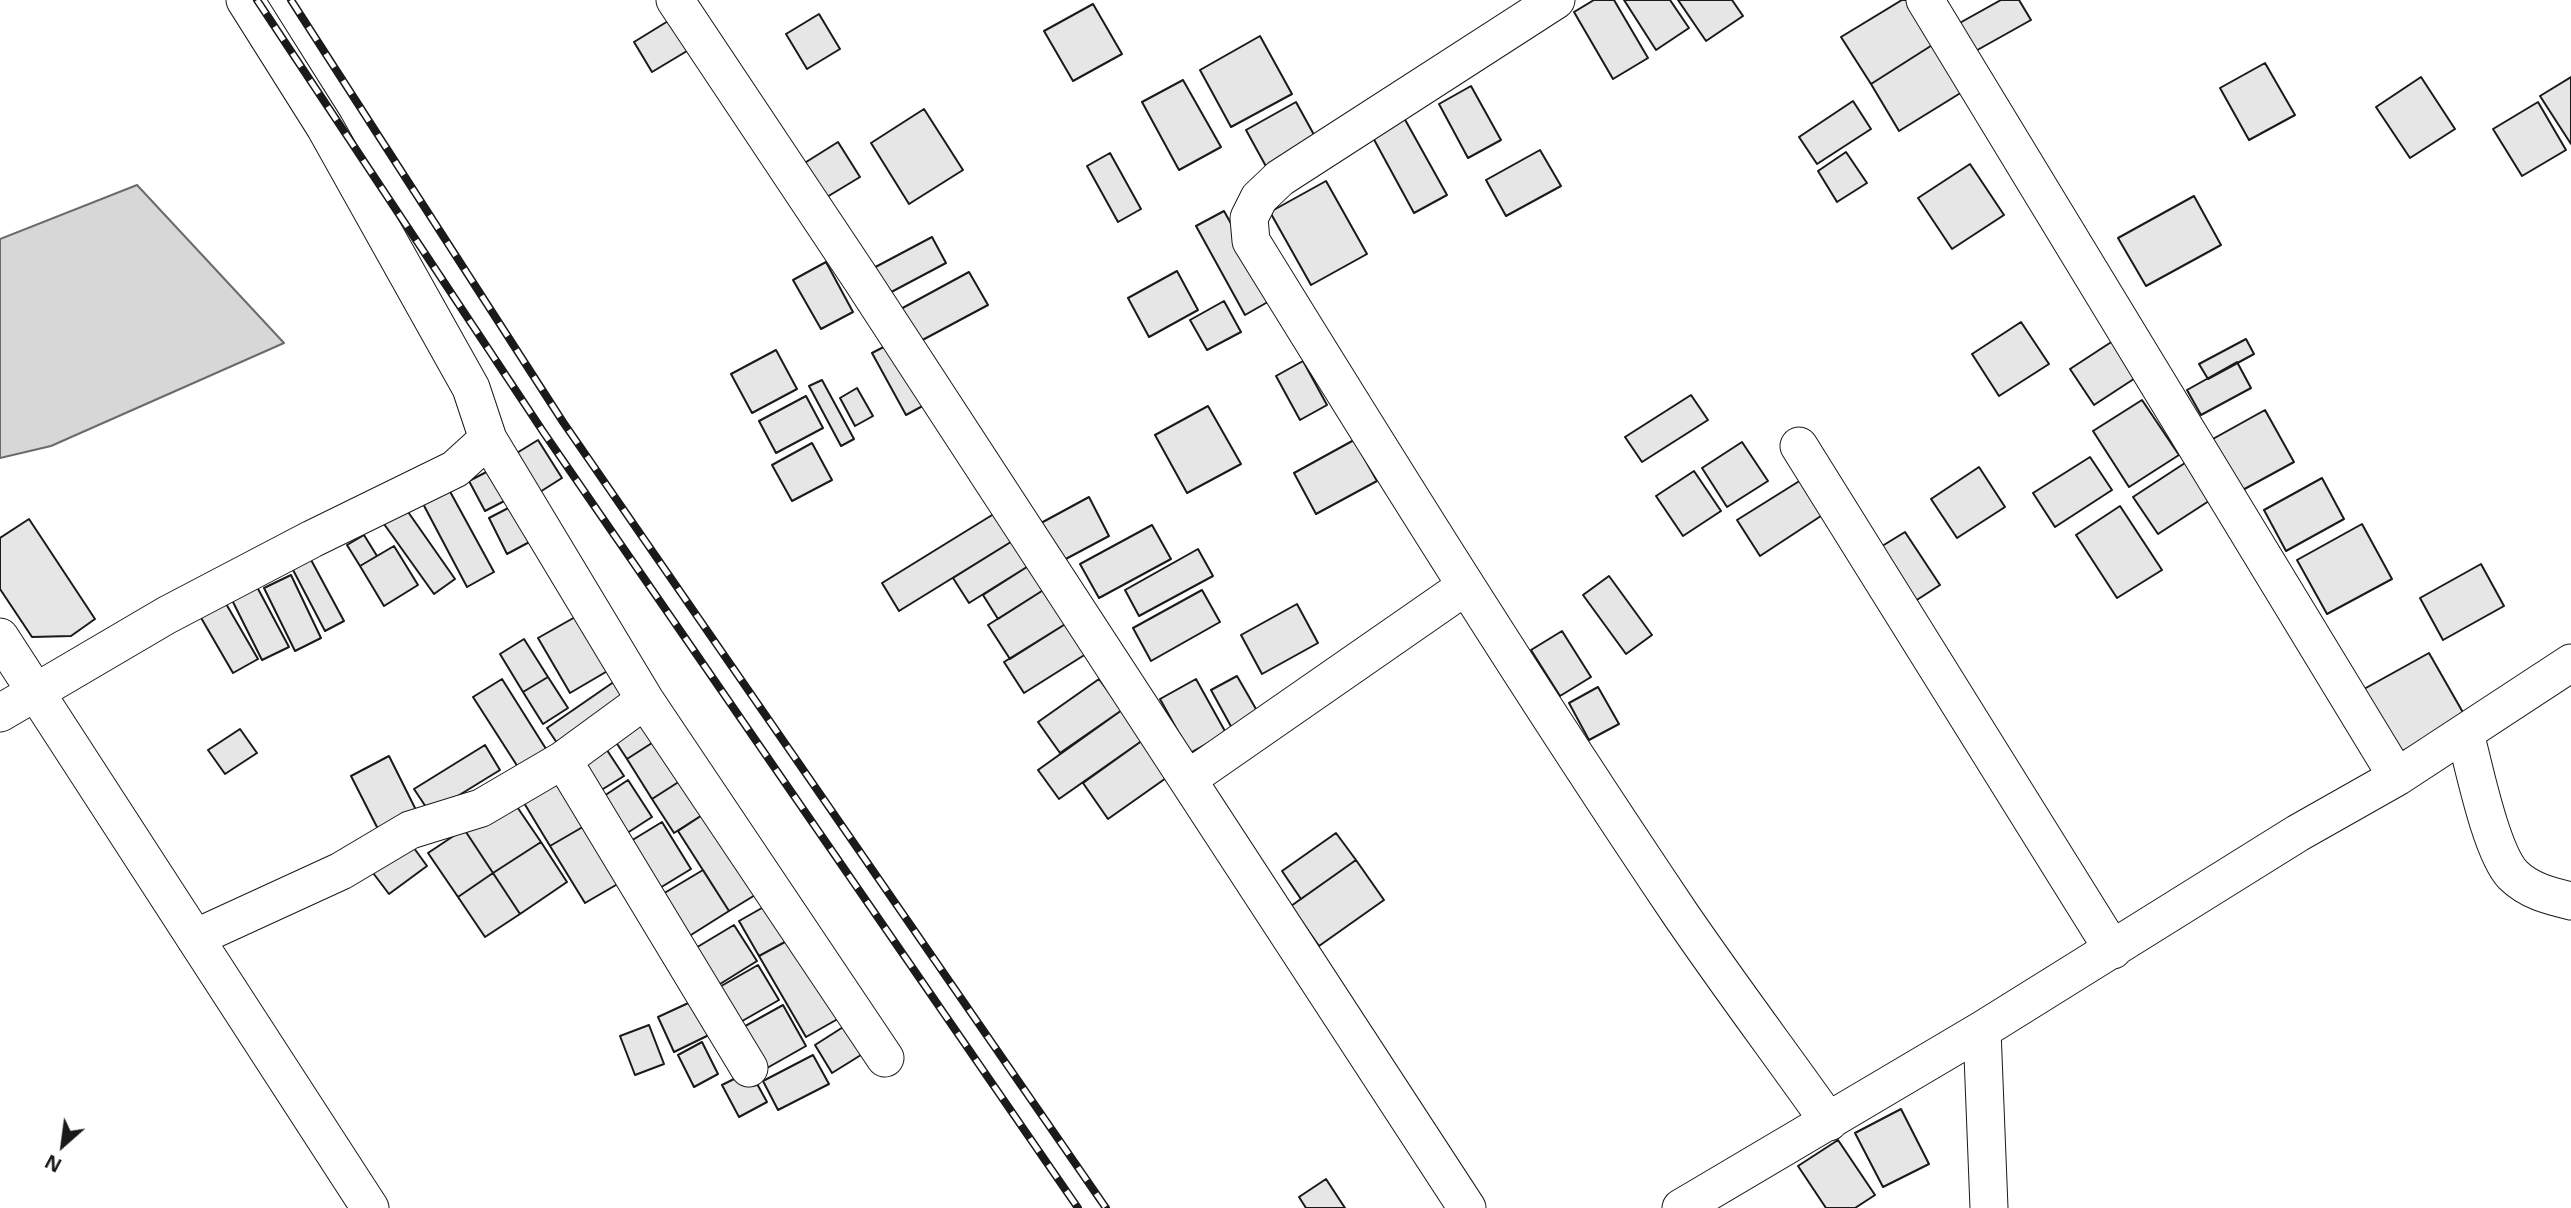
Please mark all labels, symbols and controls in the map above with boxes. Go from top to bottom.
north arrow [28,1110,98,1180]
text: N [40,1148,66,1179]

